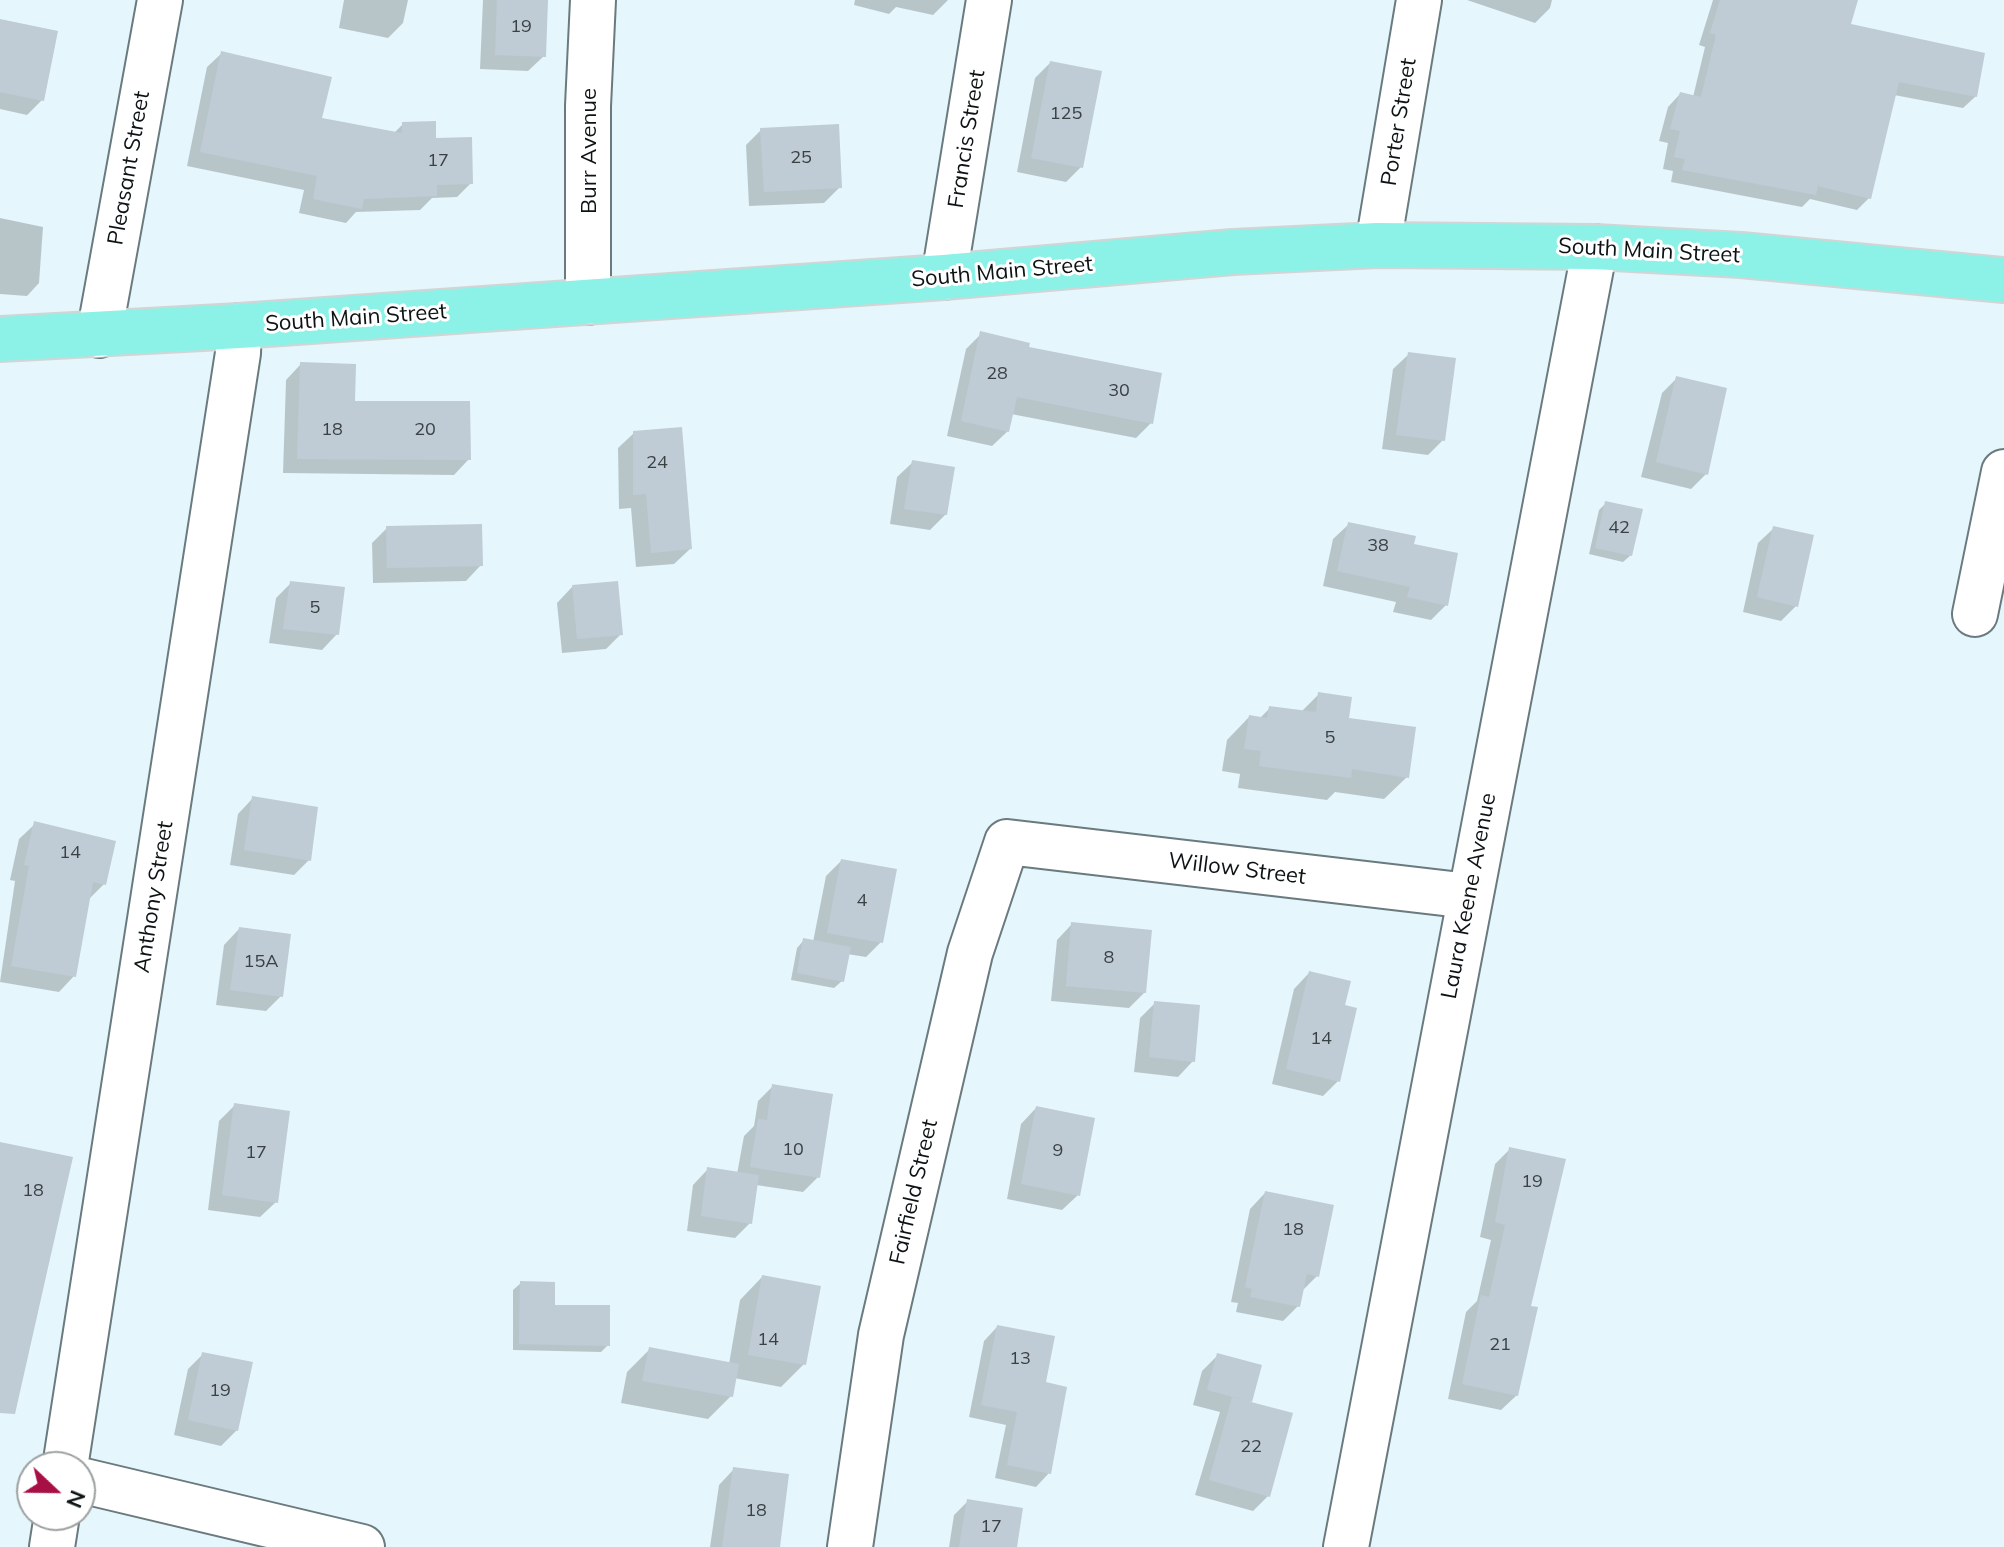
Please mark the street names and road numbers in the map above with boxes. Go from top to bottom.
street label: Porter Street [1376,56,1422,188]
street label: Francis Street [943,68,991,210]
street label: Burr Avenue [576,88,602,214]
street label: Pleasant Street [102,89,156,247]
street label: South Main Street [1557,233,1741,269]
street label: South Main Street [910,251,1094,293]
street label: South Main Street [264,298,448,338]
street label: Laura Keene Avenue [1436,791,1502,1001]
street label: Anthony Street [129,819,179,975]
street label: Willow Street [1167,847,1307,891]
street label: Fairfield Street [884,1117,944,1267]

